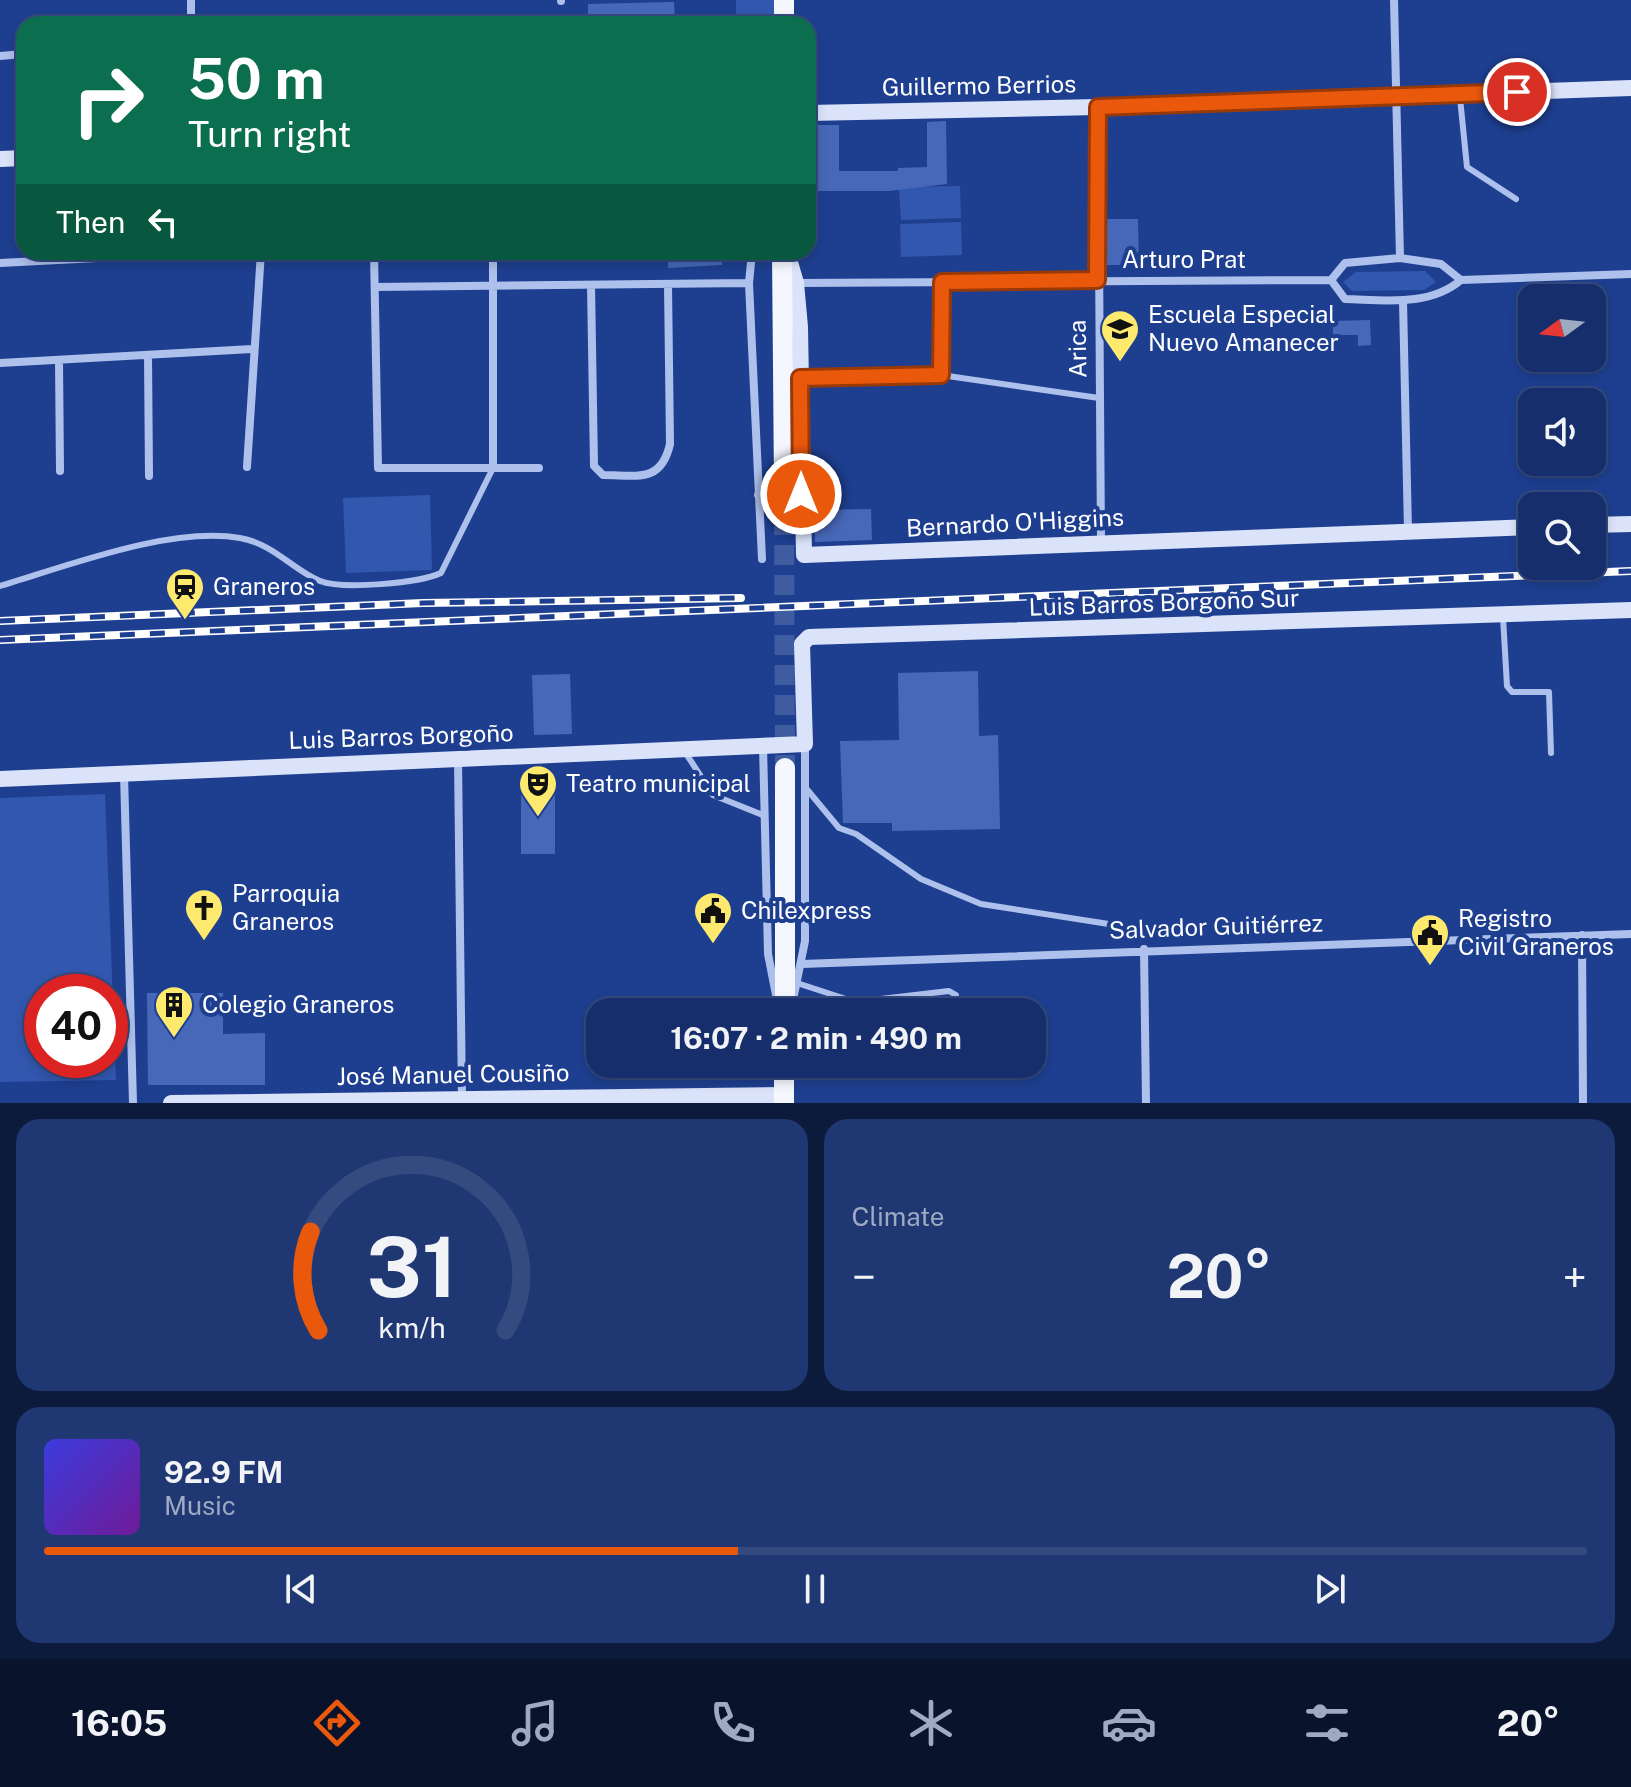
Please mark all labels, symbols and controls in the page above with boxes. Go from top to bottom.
text: 50 m [188,46,325,112]
icon: right [56,48,160,152]
pin [1483,58,1551,126]
street label: Guillermo Berrios [882,69,1076,101]
icon: arrive [1495,70,1539,114]
text: Turn right [188,113,351,155]
icon: left [141,200,185,244]
text: Then [56,204,125,240]
street label: Arturo Prat [1122,245,1246,273]
north arrow [1518,284,1606,372]
map controls [1518,284,1606,580]
place label: Escuela Especial Nuevo Amanecer [1148,300,1339,356]
school or university icon: Escuela Especial Nuevo Amanecer [1099,308,1141,363]
street label: Arica [1062,320,1092,379]
button: sound [1518,388,1606,476]
position arrow [759,452,843,536]
button: search [1518,492,1606,580]
street label: Bernardo O'Higgins [905,502,1125,542]
station icon: Graneros [164,566,206,621]
place label: Graneros [213,572,315,600]
street label: Luis Barros Borgoño Sur [1028,583,1300,621]
street label: Luis Barros Borgoño [288,718,514,754]
theatre icon: Teatro municipal [517,763,559,818]
place label: Teatro municipal [566,769,751,797]
place label: Parroquia Graneros [232,879,340,935]
church icon: Parroquia Graneros [183,887,225,942]
public building icon: Chilexpress [692,890,734,945]
place label: Chilexpress [741,896,872,924]
place label: Registro Civil Graneros [1458,904,1614,960]
street label: Salvador Guitiérrez [1108,908,1323,944]
public building icon: Registro Civil Graneros [1409,912,1451,967]
speed limit sign: 40 [24,974,128,1078]
building icon: Colegio Graneros [153,984,195,1039]
place label: Colegio Graneros [202,990,394,1018]
text: 16:07 · 2 min · 490 m [670,1020,962,1056]
street label: José Manuel Cousiño [336,1058,570,1090]
text: Climate [852,1201,945,1232]
text: 31 [366,1218,457,1316]
text: 20° [1167,1241,1272,1312]
text: − [852,1251,876,1303]
text: + [1563,1251,1587,1303]
text: km/h [378,1311,445,1344]
text: 92.9 FM [164,1454,283,1490]
text: Music [164,1490,236,1521]
icon: previous [279,1567,323,1611]
icon: pause [793,1567,837,1611]
icon: next [1308,1567,1352,1611]
icon: directions [309,1695,365,1751]
icon: music [507,1695,563,1751]
icon: phone [705,1695,761,1751]
icon: climate [903,1695,959,1751]
icon: car [1101,1695,1157,1751]
icon: filters [1299,1695,1355,1751]
text: 16:05 [71,1702,167,1744]
text: 20° [1497,1702,1560,1744]

